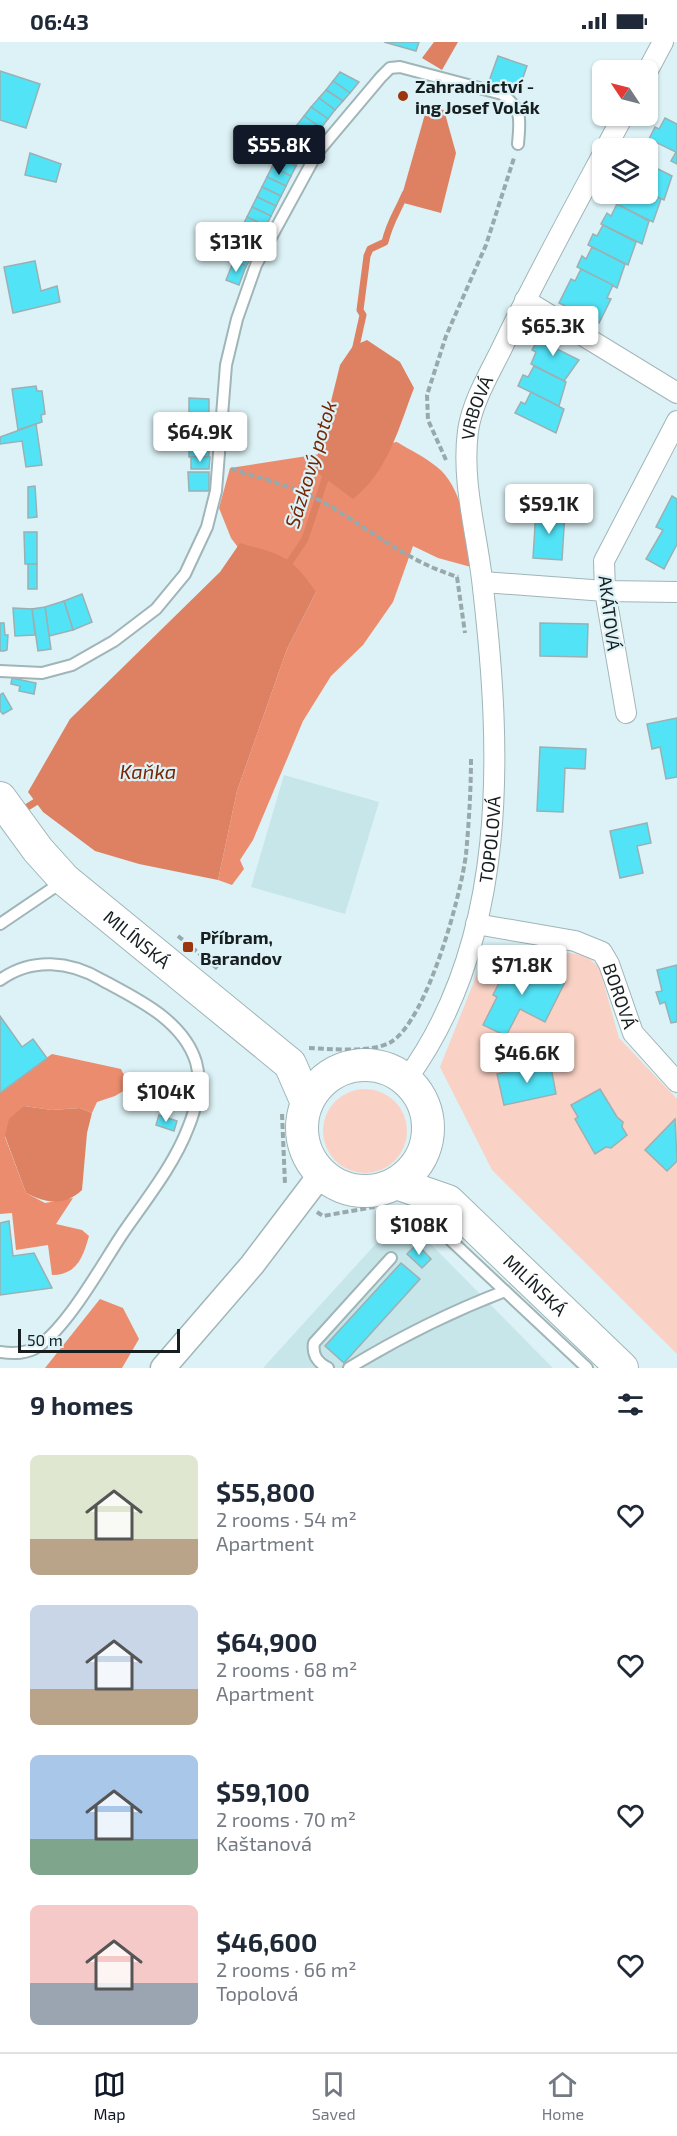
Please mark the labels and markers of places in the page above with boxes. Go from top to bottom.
place label: Zahradnictví - ing Josef Volák [415,75,540,118]
marker: Zahradnictví - ing Josef Volák [396,89,410,103]
pin: $55.8K [230,125,328,176]
pin: $131K [194,222,278,273]
pin: $65.3K [504,306,602,357]
pin: $64.9K [151,412,249,463]
pin: $59.1K [500,484,598,535]
place label: Příbram, Barandov [200,926,283,969]
marker: Příbram, Barandov [181,940,195,954]
pin: $71.8K [473,945,571,996]
pin: $46.6K [478,1033,576,1084]
pin: $104K [124,1072,208,1123]
pin: $108K [377,1205,461,1256]

